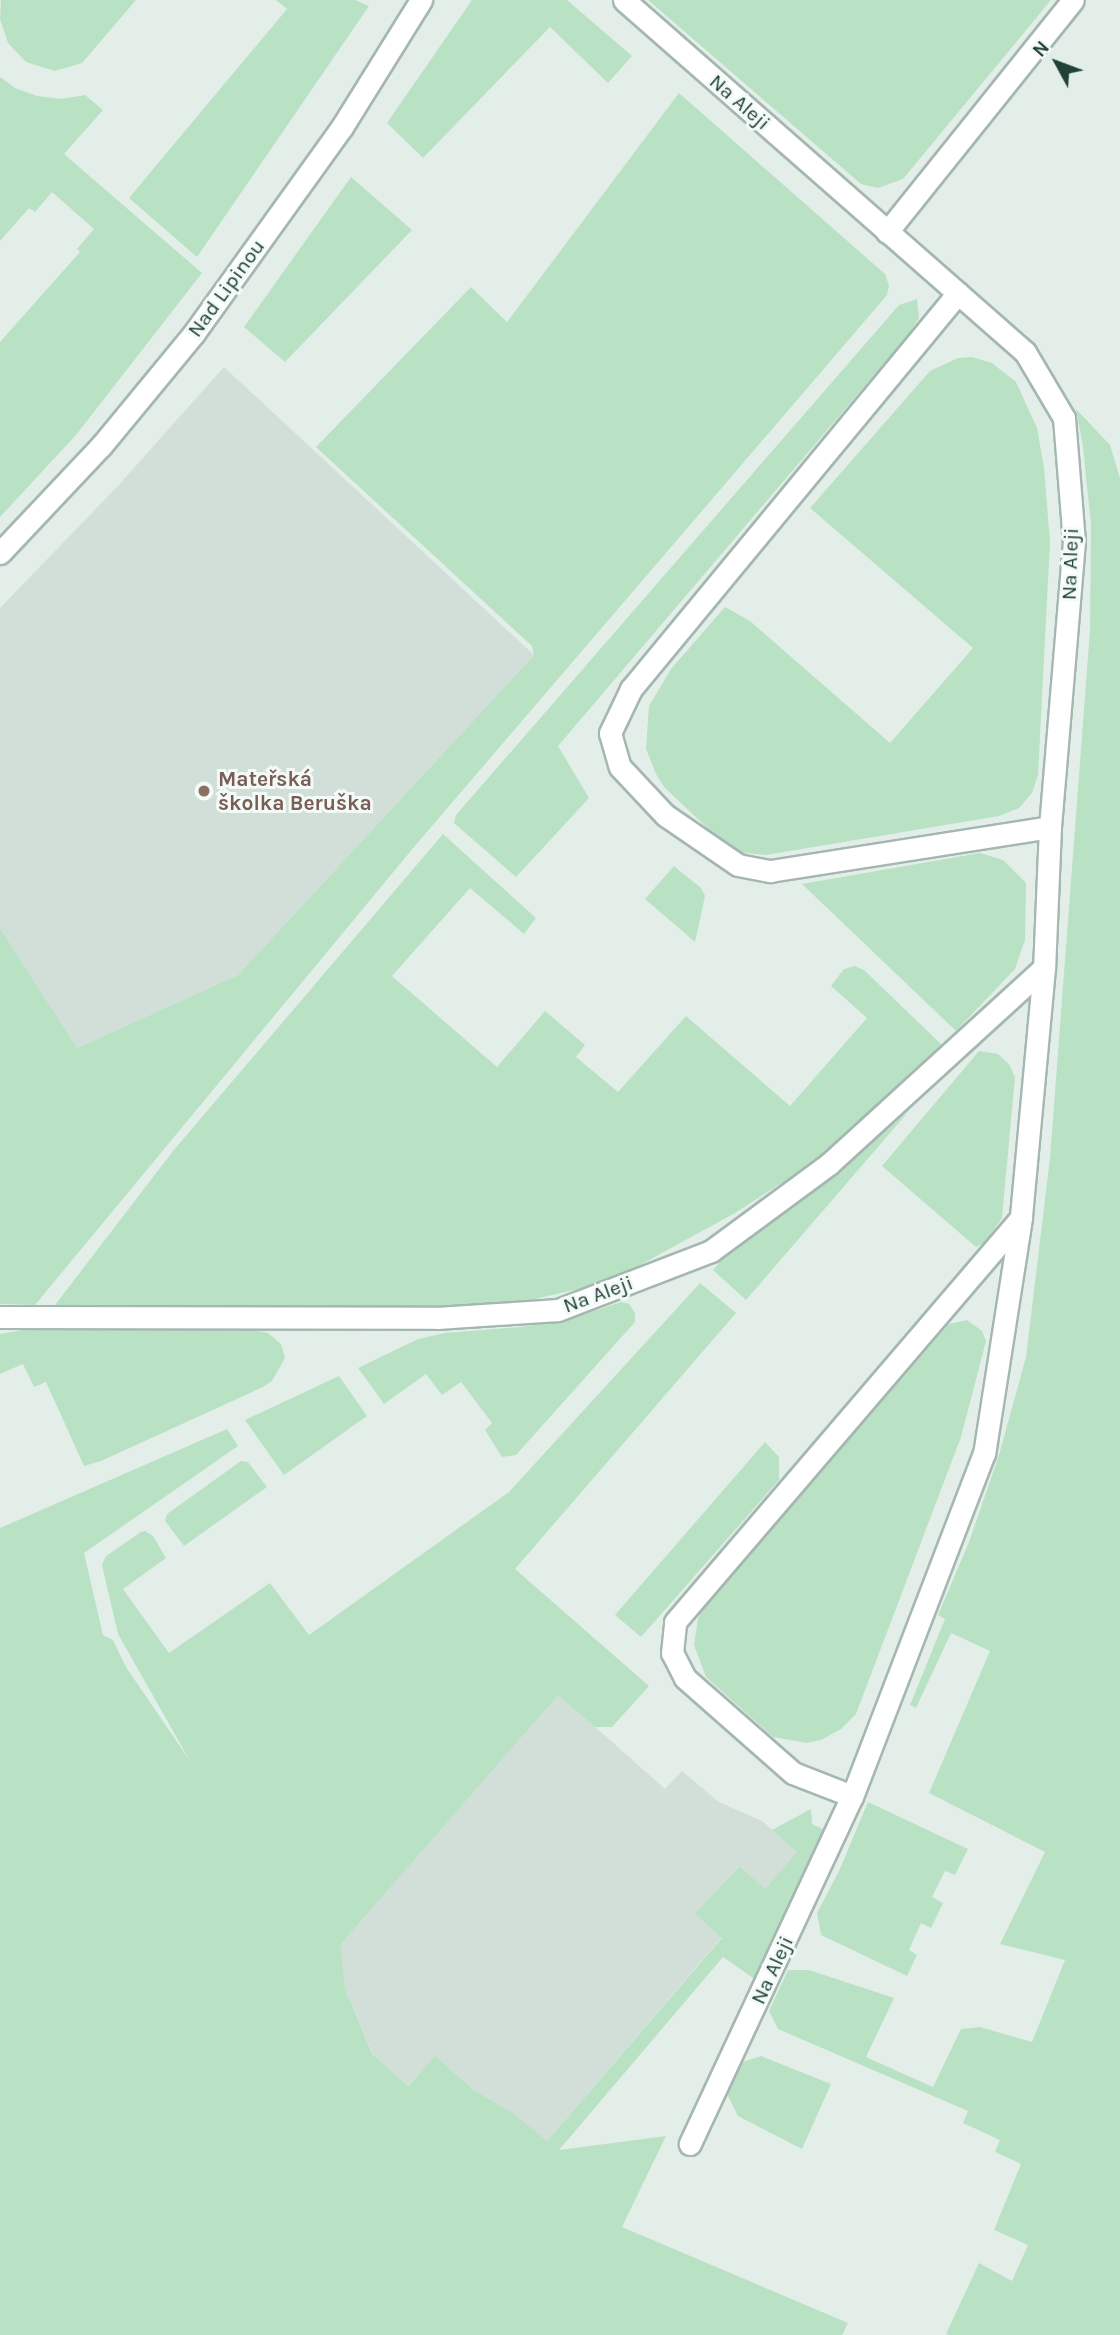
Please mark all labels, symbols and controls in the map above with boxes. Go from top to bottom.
north arrow [1022,28,1092,98]
text: N [1028,37,1054,62]
street label: Na Aleji [704,69,776,135]
street label: Nad Lipinou [182,234,270,342]
street label: Na Aleji [1056,527,1084,601]
place label: Mateřská školka Beruška [218,766,372,816]
marker: Mateřská školka Beruška [196,783,212,799]
street label: Na Aleji [560,1270,636,1318]
street label: Na Aleji [745,1932,799,2008]

